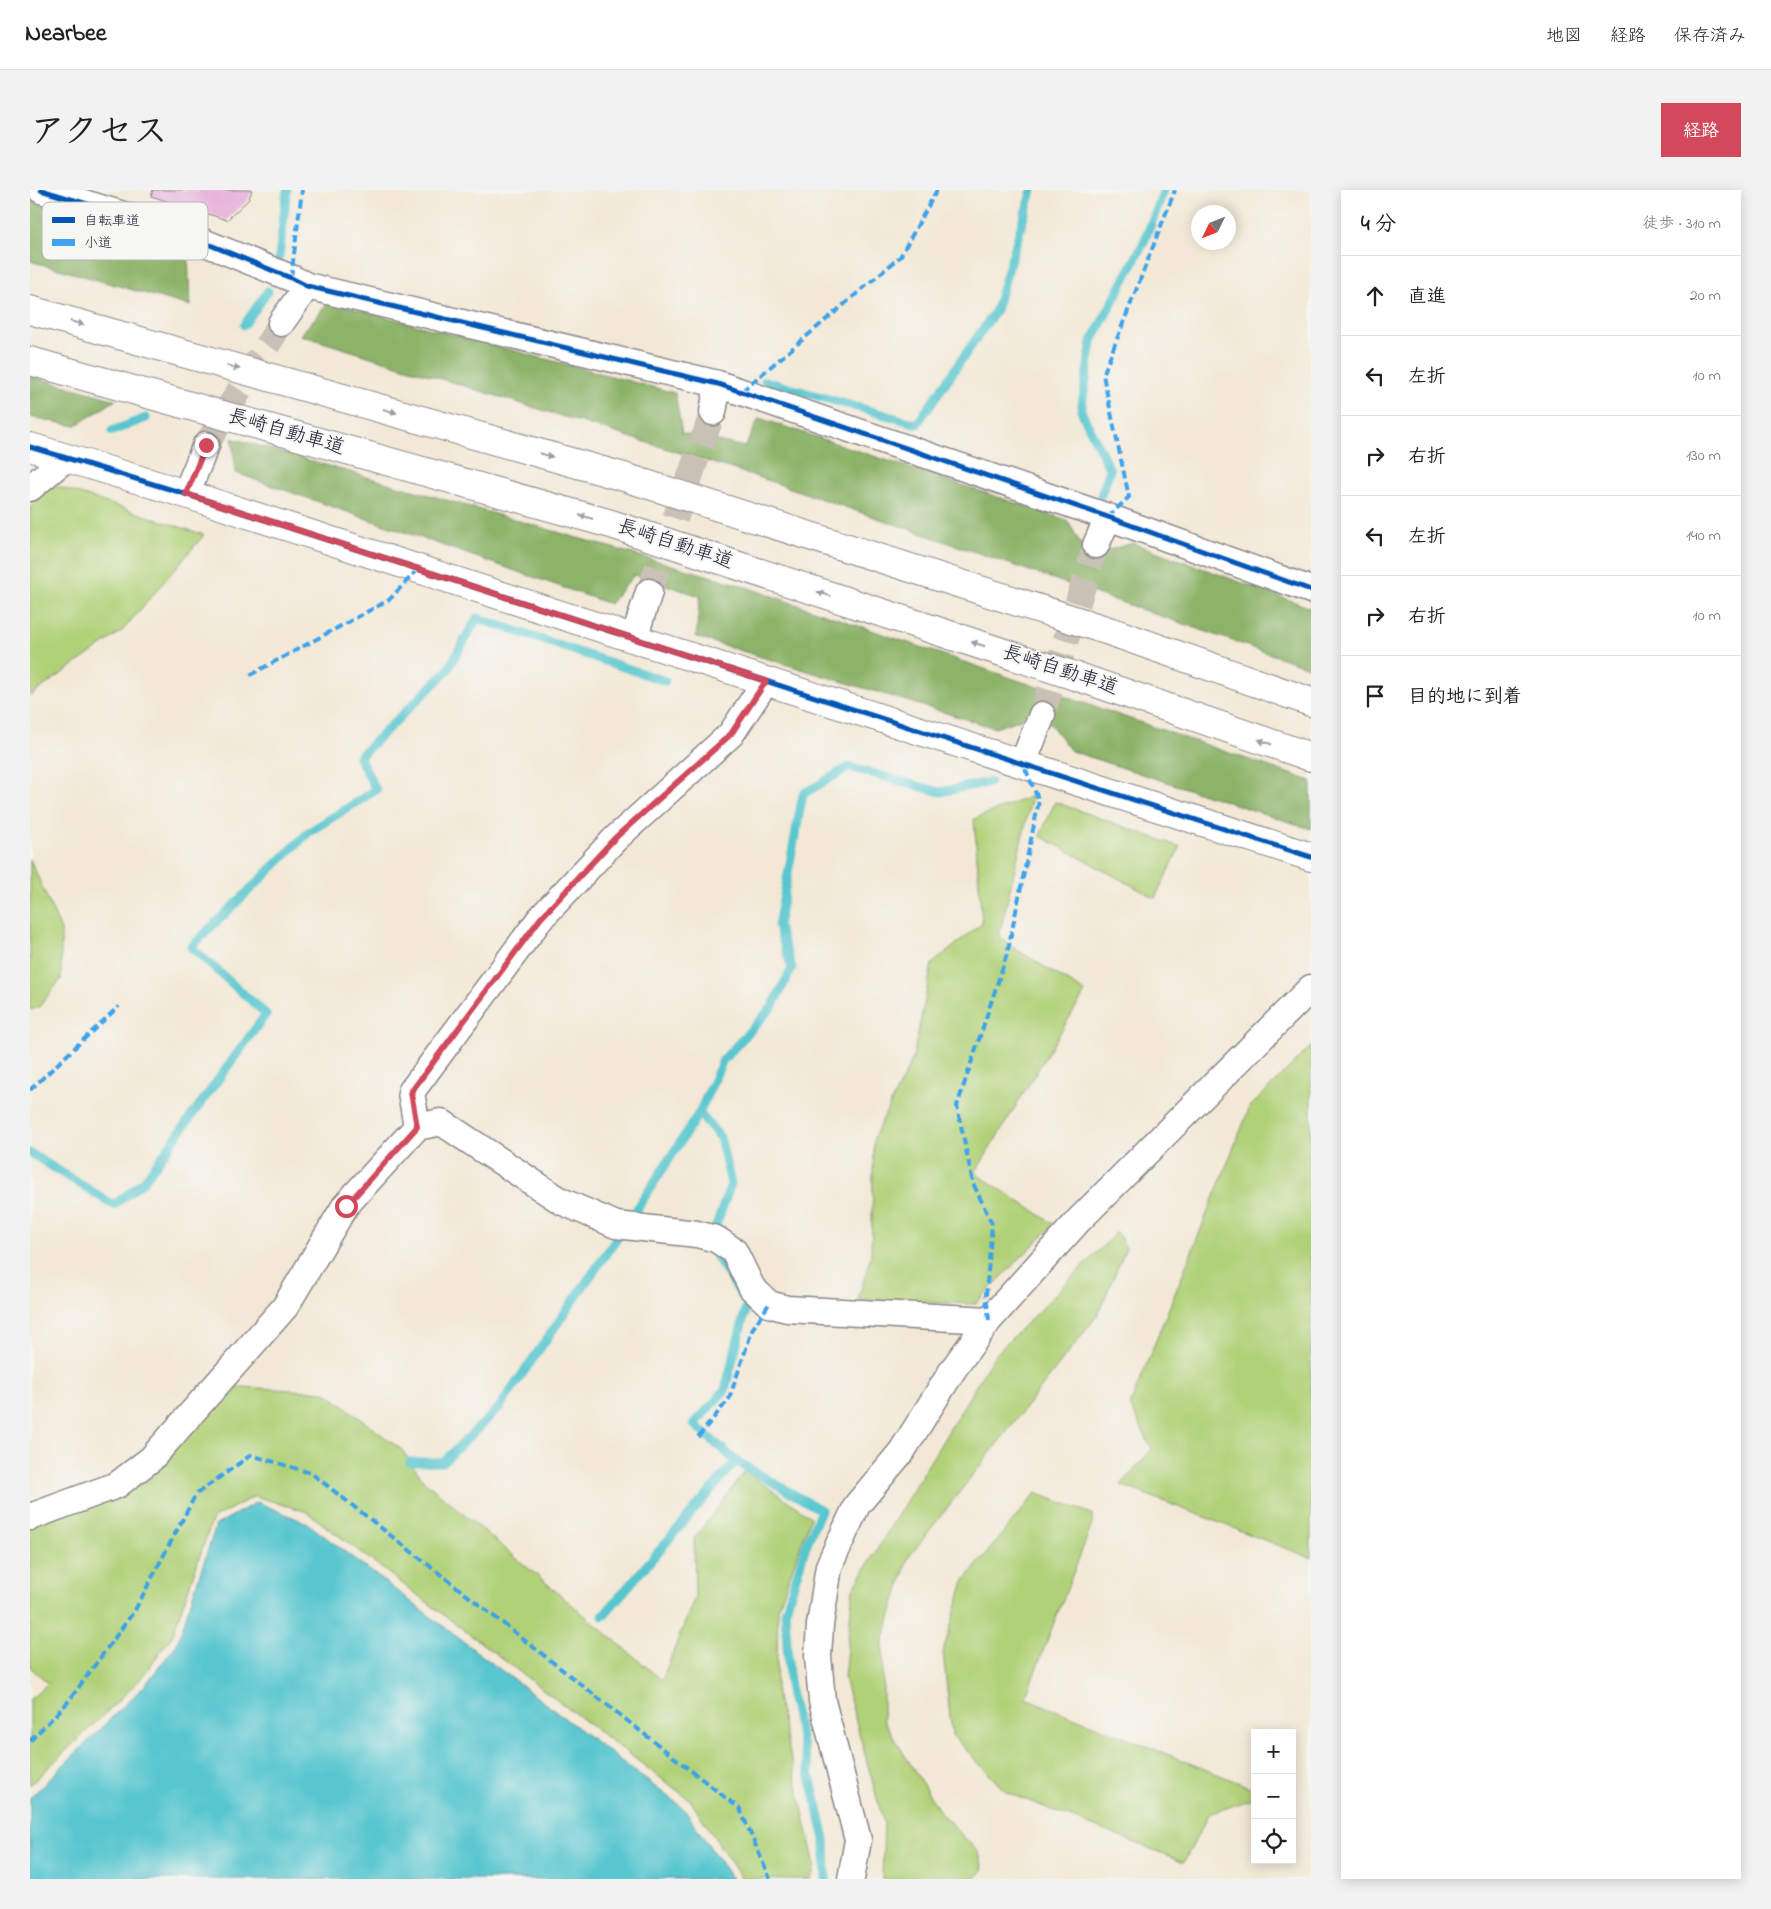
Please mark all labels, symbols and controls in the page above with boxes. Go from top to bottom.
text: Nearbee [25,17,107,52]
text: 地図 [1546,24,1582,50]
text: 経路 [1610,24,1646,50]
text: 保存済み [1674,24,1746,50]
button: 経路 [1661,103,1741,157]
text: アクセス [30,108,168,159]
legend [42,202,208,260]
north arrow [1191,205,1236,250]
text: 4 分 [1361,210,1396,240]
text: 自転車道 [84,211,140,232]
text: 徒歩 · 310 m [1643,212,1721,236]
text: 小道 [84,233,112,254]
icon: ahead [1361,282,1389,310]
text: 直進 [1408,284,1446,311]
text: 20 m [1690,284,1721,308]
one-way arrow [70,320,85,328]
icon: left [1361,362,1389,390]
one-way arrow [226,364,241,372]
text: 左折 [1408,364,1446,391]
text: 10 m [1693,364,1721,388]
street label: 長崎自動車道 [224,403,348,463]
one-way arrow [382,408,397,416]
route end [195,434,218,457]
icon: right [1361,442,1389,470]
text: 右折 [1408,444,1446,471]
text: 130 m [1686,444,1721,468]
one-way arrow [539,452,554,460]
one-way arrow [578,513,593,521]
street label: 長崎自動車道 [613,513,737,577]
icon: left [1361,522,1389,550]
text: 左折 [1408,524,1446,551]
text: 140 m [1686,524,1721,548]
one-way arrow [816,590,831,598]
icon: right [1361,602,1389,630]
text: 右折 [1408,604,1446,631]
text: 10 m [1693,604,1721,628]
street label: 長崎自動車道 [998,639,1122,703]
one-way arrow [971,640,986,648]
icon: arrive [1361,682,1389,710]
text: 目的地に到着 [1408,684,1522,711]
one-way arrow [1257,737,1272,745]
route start [335,1195,358,1218]
map controls [1251,1729,1296,1864]
button: + [1251,1729,1296,1774]
button: − [1251,1774,1296,1819]
button: locate [1251,1819,1296,1864]

